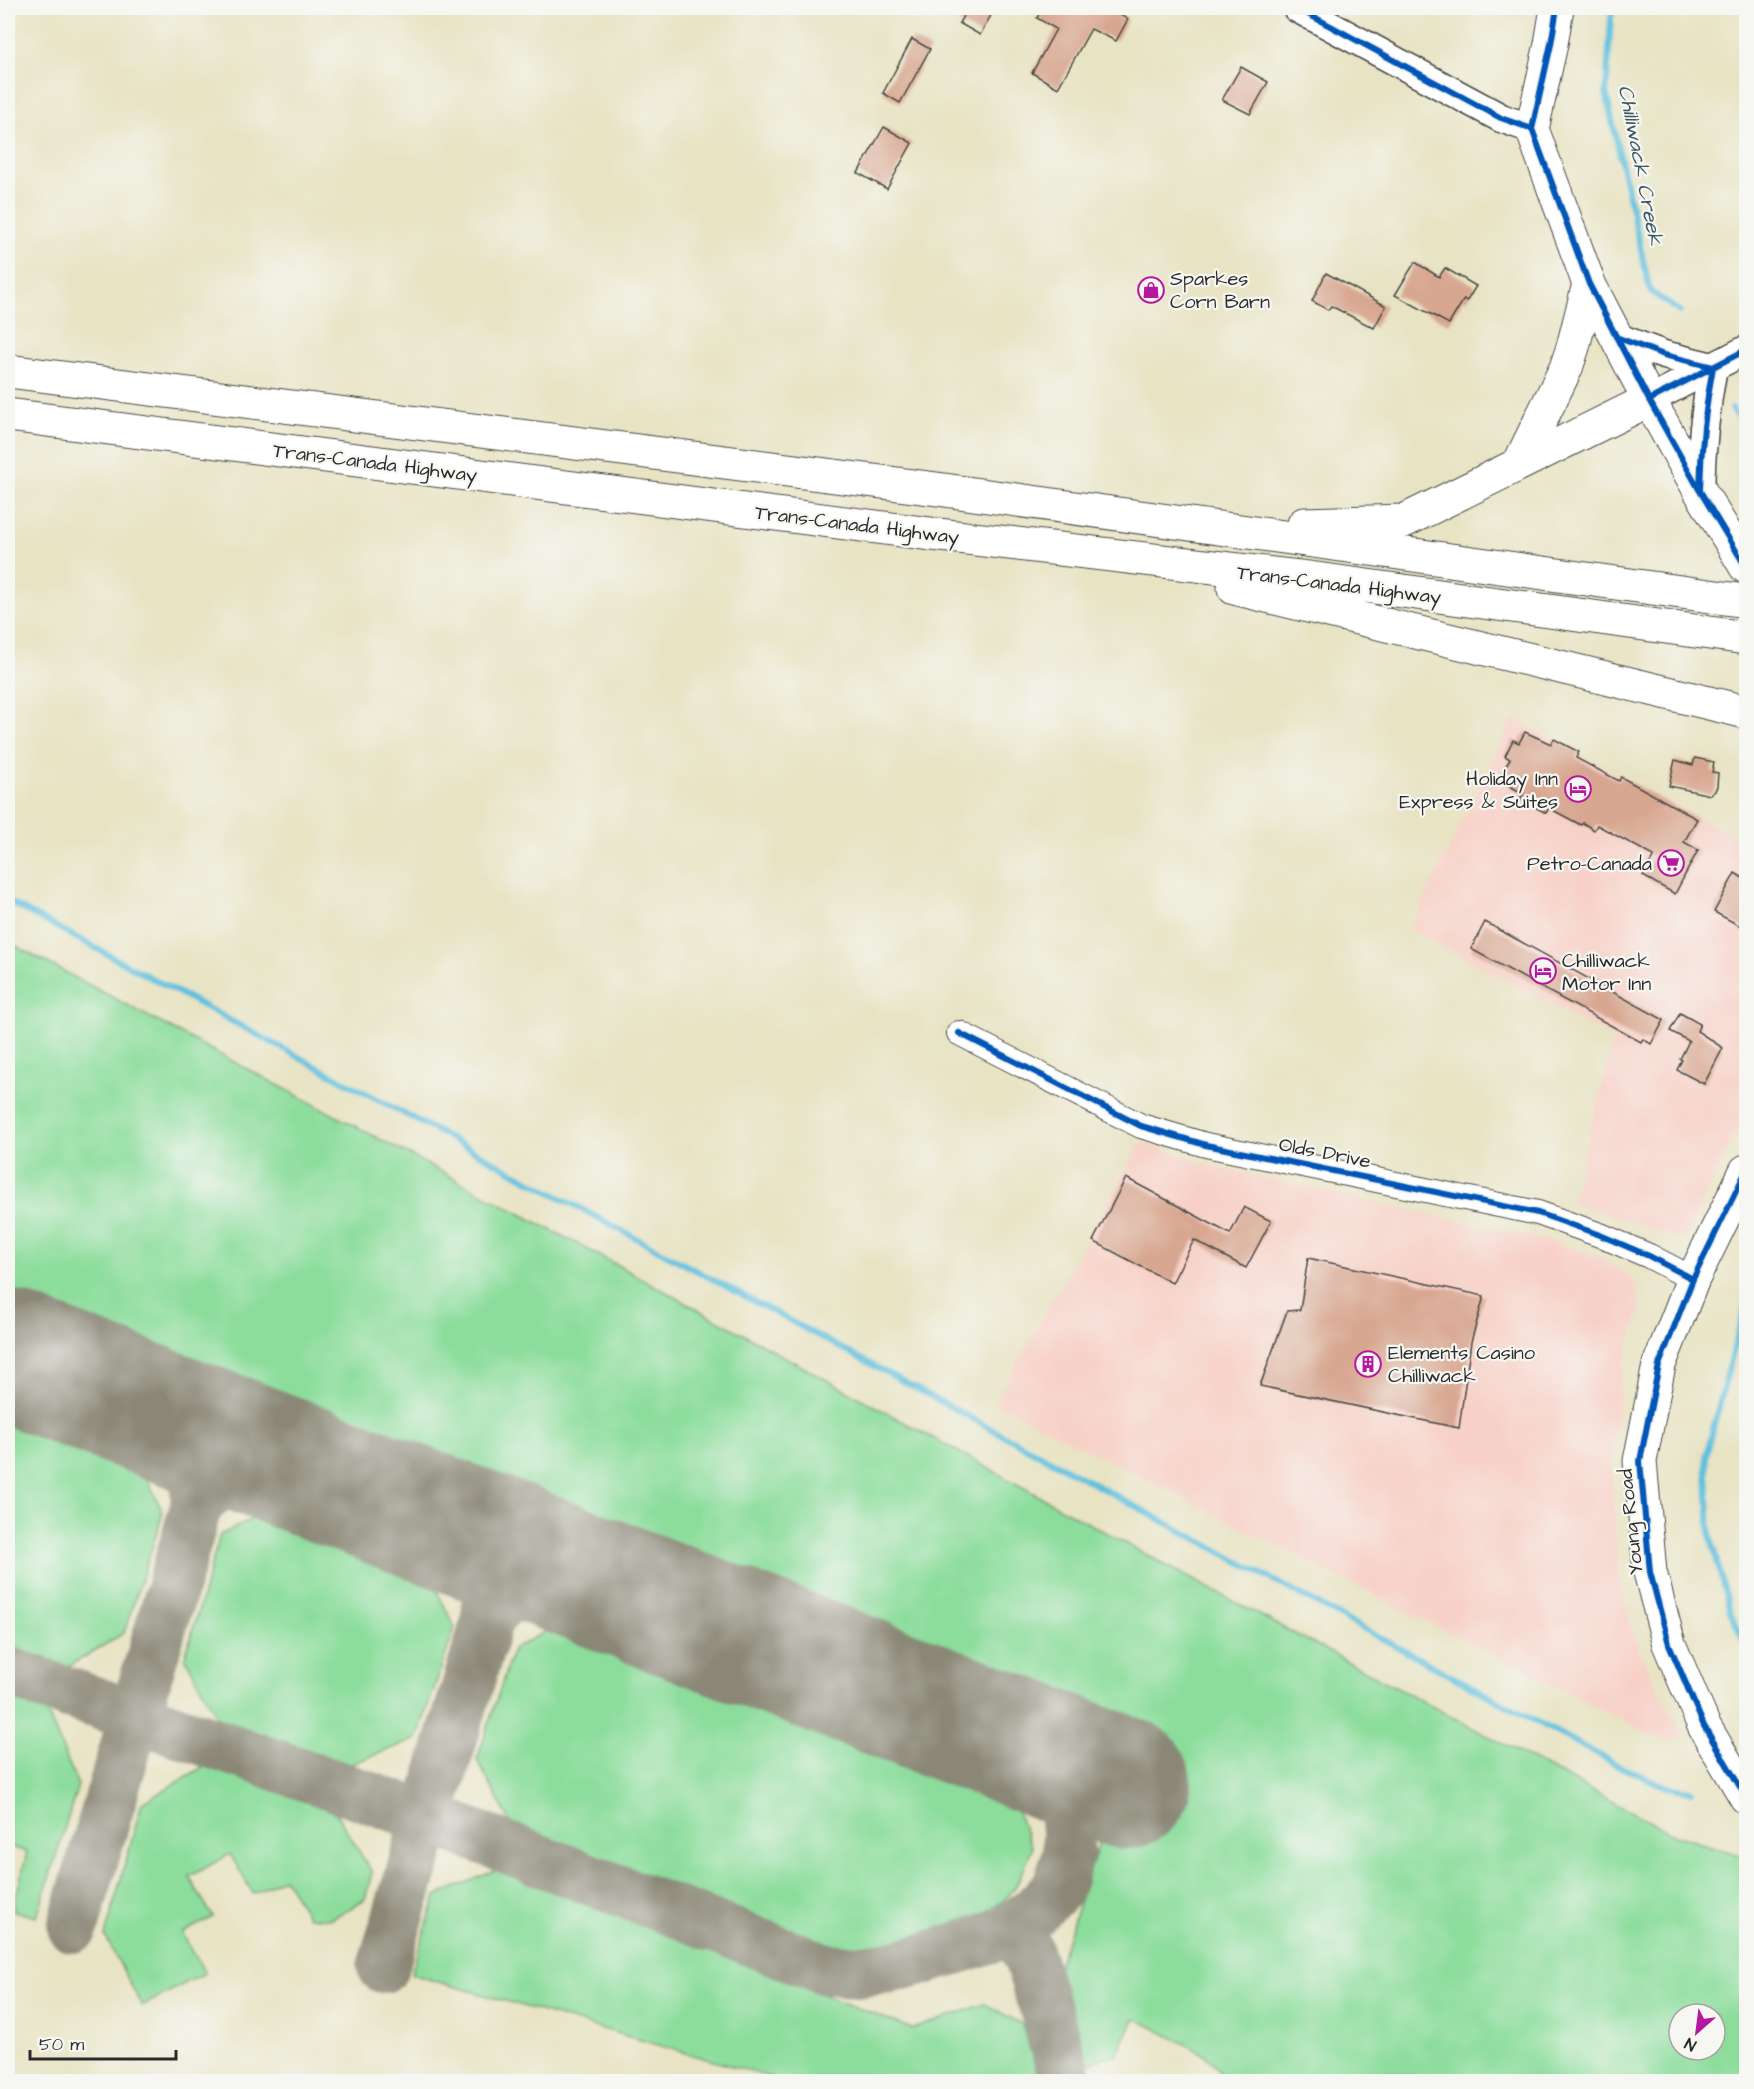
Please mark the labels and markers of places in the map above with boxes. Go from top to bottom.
place label: Sparkes Corn Barn [1170,265,1270,316]
shop icon: Sparkes Corn Barn [1136,275,1166,305]
place label: Holiday Inn Express & Suites [1399,765,1558,816]
hotel icon: Holiday Inn Express & Suites [1563,774,1593,804]
supermarket icon: Petro-Canada [1656,848,1686,878]
place label: Petro-Canada [1527,850,1652,878]
place label: Chilliwack Motor Inn [1562,947,1651,998]
hotel icon: Chilliwack Motor Inn [1528,956,1558,986]
place label: Elements Casino Chilliwack [1388,1339,1535,1390]
building icon: Elements Casino Chilliwack [1353,1349,1383,1379]

